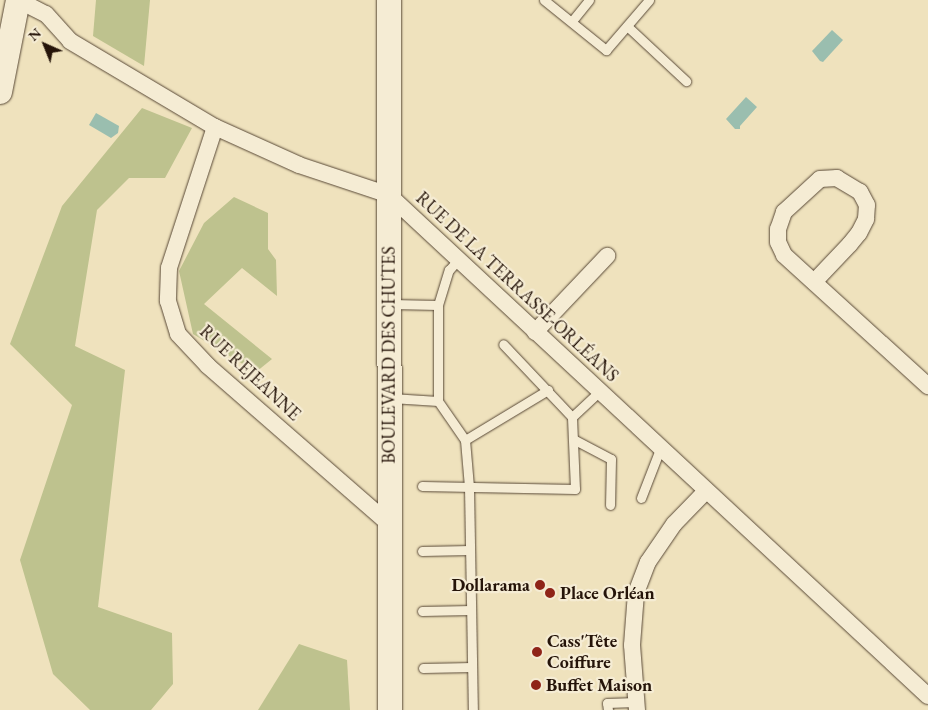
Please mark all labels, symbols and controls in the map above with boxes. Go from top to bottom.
north arrow [20,20,70,70]
text: N [24,24,45,45]
street label: RUE DE LA TERRASSE-ORLÉANS [411,187,623,387]
street label: BOULEVARD DES CHUTES [378,246,400,464]
street label: RUE REJEANNE [195,321,305,425]
place label: Dollarama [452,574,530,596]
marker: Dollarama [534,579,546,591]
place label: Place Orléan [560,582,655,604]
marker: Place Orléan [544,587,556,599]
place label: Cass'Tête Coiffure [547,631,617,674]
marker: Cass'Tête Coiffure [531,646,543,658]
place label: Buffet Maison [546,674,652,696]
marker: Buffet Maison [530,679,542,691]

